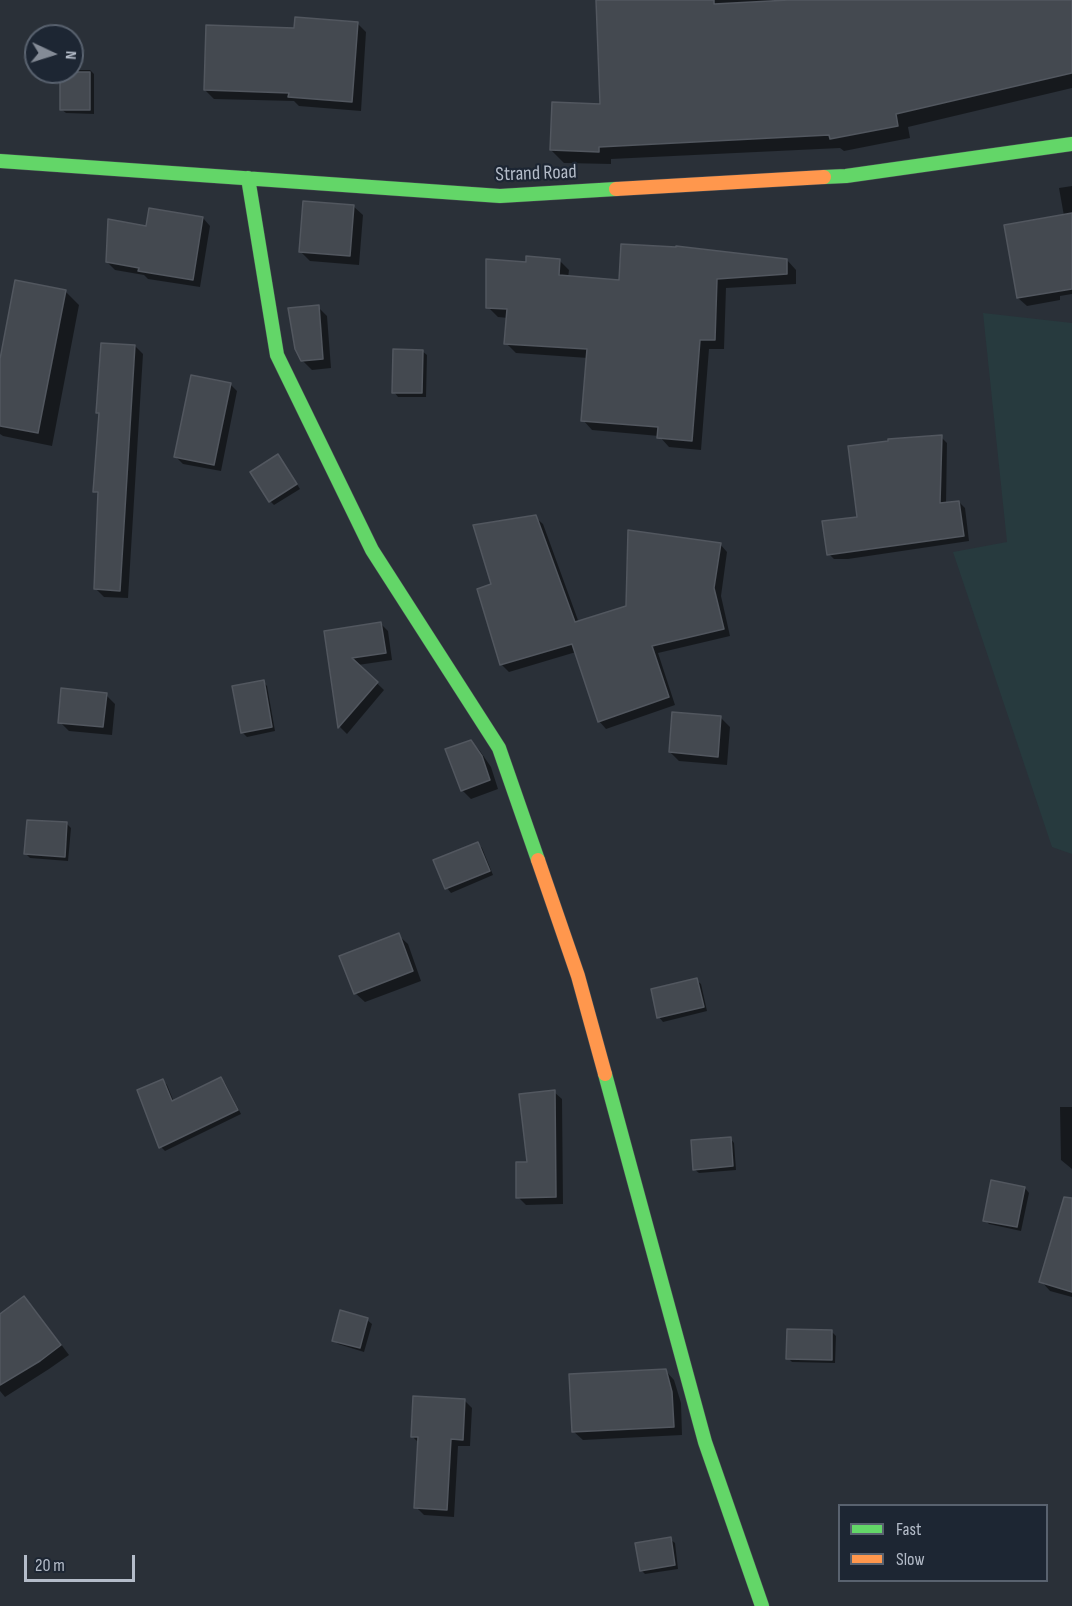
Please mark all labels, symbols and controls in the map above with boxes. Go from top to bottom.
north arrow [24,24,84,84]
text: N [61,50,80,60]
street label: Strand Road [495,161,577,187]
legend [838,1504,1048,1582]
text: Fast [896,1519,921,1540]
scale bar [27,1543,138,1581]
text: Slow [896,1549,925,1570]
text: 20 m [35,1555,65,1576]

